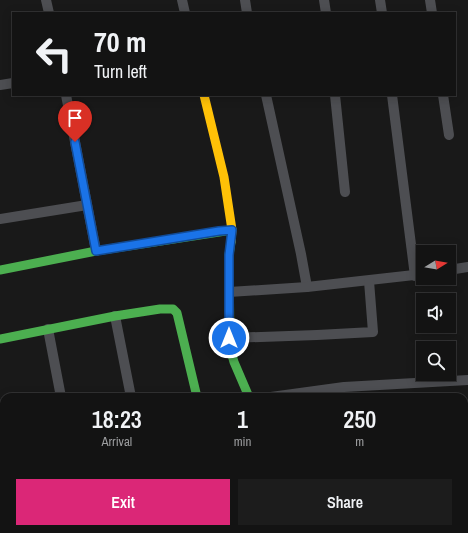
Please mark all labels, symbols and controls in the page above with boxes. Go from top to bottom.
text: 70 m [94,23,146,61]
icon: left [28,28,80,80]
text: Turn left [94,59,147,84]
pin [58,101,92,142]
icon: arrive [64,107,86,129]
north arrow [416,245,456,285]
map controls [416,245,456,381]
button: sound [416,293,456,333]
position arrow [208,317,250,359]
button: search [416,341,456,381]
text: 18:23 [92,403,142,435]
text: 1 [237,403,248,435]
text: 250 [343,403,376,435]
text: Arrival [101,433,132,450]
text: min [234,433,251,450]
text: m [355,433,364,450]
button: Exit [16,479,230,525]
button: Share [238,479,452,525]

